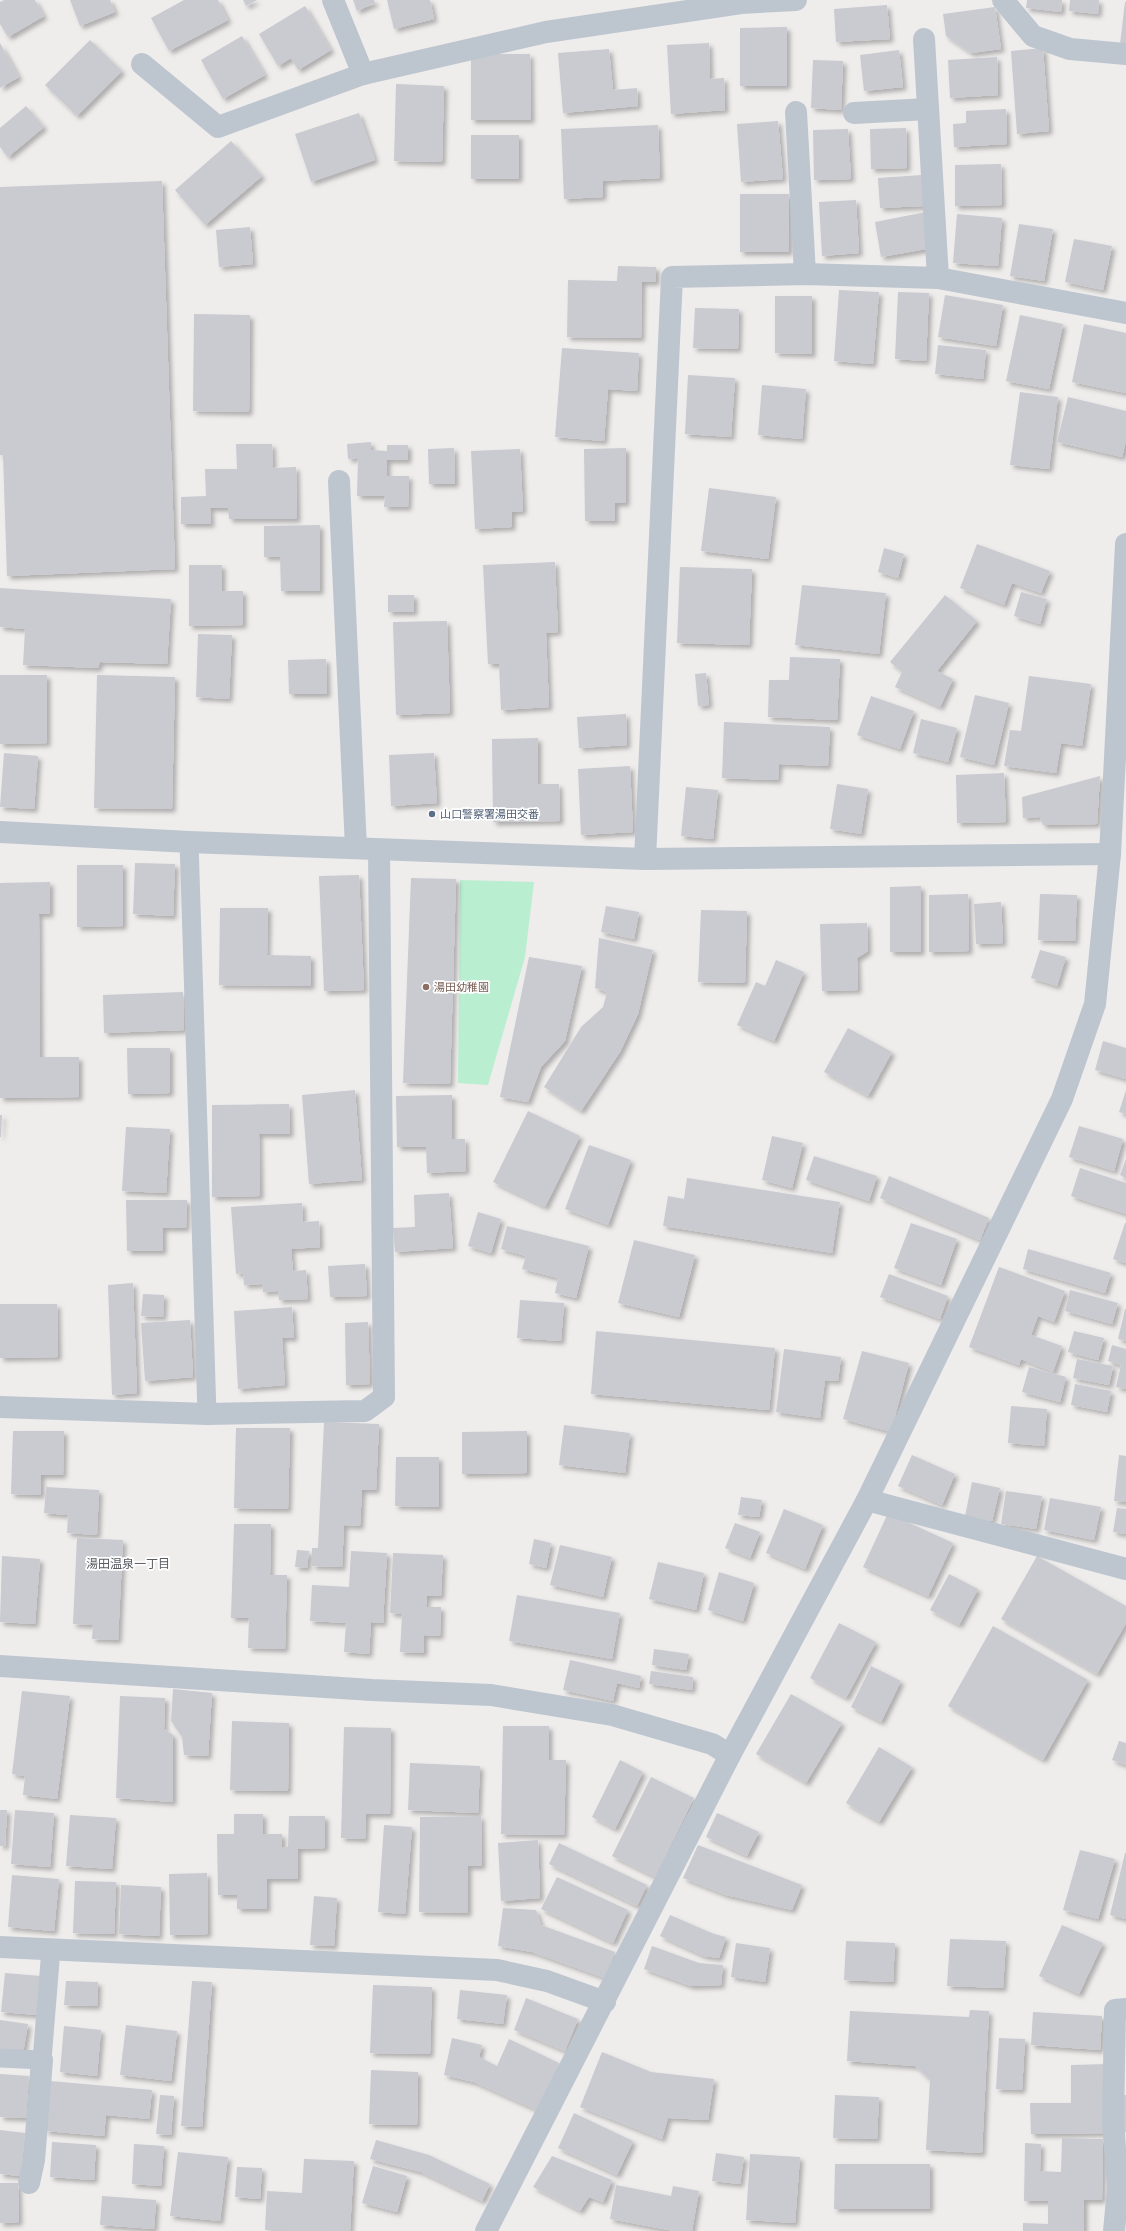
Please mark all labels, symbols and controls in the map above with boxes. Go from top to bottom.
place label: 山口警察署湯田交番 [440,808,539,820]
marker: 山口警察署湯田交番 [427,809,437,819]
place label: 湯田幼稚園 [434,981,489,993]
marker: 湯田幼稚園 [421,982,431,992]
district label: 湯田温泉一丁目 [86,1557,170,1571]

